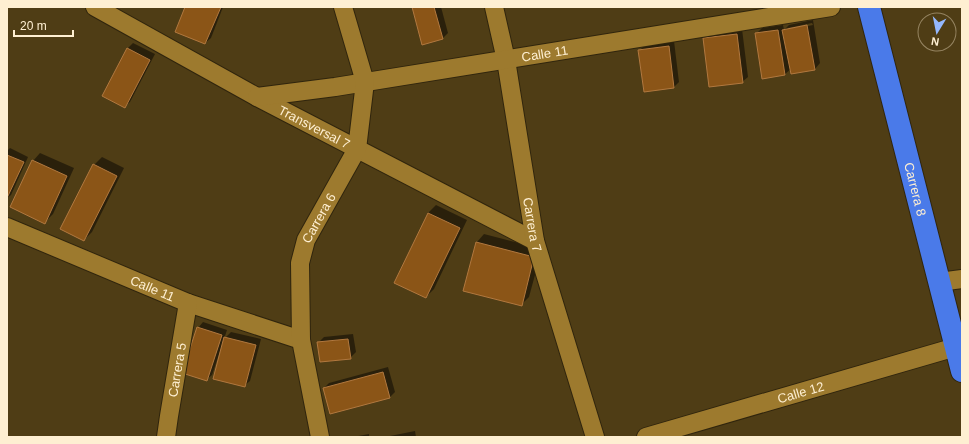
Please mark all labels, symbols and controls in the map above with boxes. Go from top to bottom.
scale bar [14,12,73,38]
north arrow [917,12,957,52]
text: 20 m [20,19,47,33]
text: N [930,35,940,48]
street label: Calle 11 [520,43,569,65]
street label: Transversal 7 [276,103,352,152]
street label: Carrera 8 [901,161,929,218]
street label: Carrera 6 [299,190,339,246]
street label: Carrera 7 [520,196,545,254]
street label: Calle 11 [128,273,177,305]
street label: Carrera 5 [165,342,189,398]
street label: Calle 12 [776,379,826,406]

